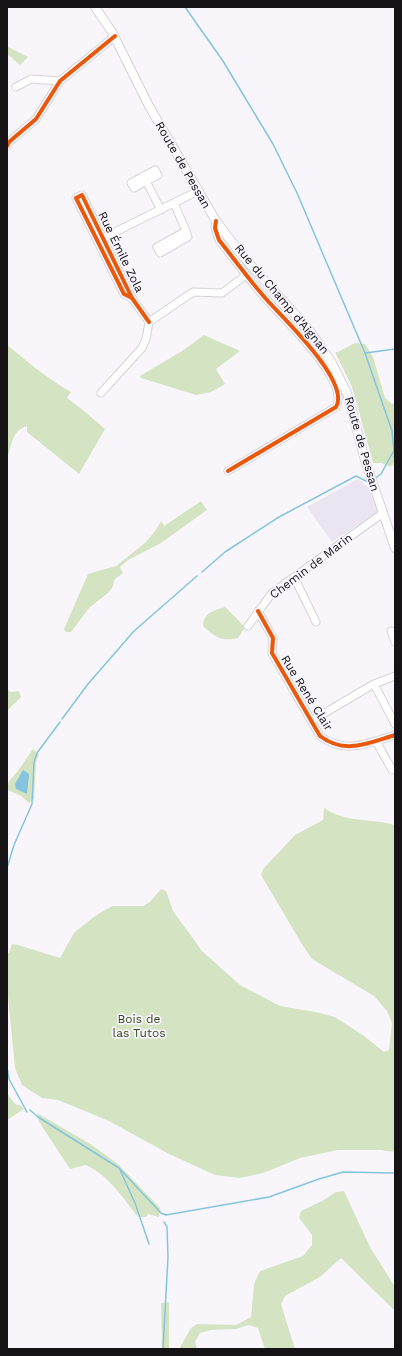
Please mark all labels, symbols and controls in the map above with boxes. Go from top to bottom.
street label: Route de Pessan [152,119,214,211]
street label: Rue Émile Zola [95,209,147,295]
street label: Rue du Champ d'Aignan [232,241,332,357]
street label: Route de Pessan [342,395,382,493]
street label: Chemin de Marin [267,530,355,602]
street label: Rue René Clair [278,653,336,733]
park label: Bois de las Tutos [113,1012,165,1040]

